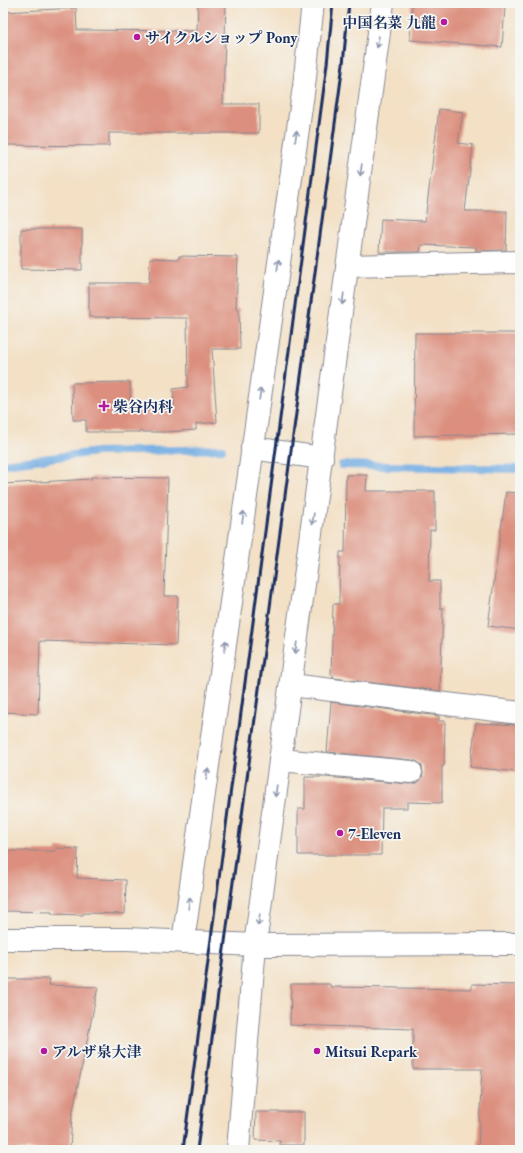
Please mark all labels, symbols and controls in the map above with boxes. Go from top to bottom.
place label: 中国名菜 九龍 [342,13,436,32]
marker: 中国名菜 九龍 [439,17,449,27]
place label: サイクルショップ Pony [145,28,298,47]
marker: サイクルショップ Pony [132,32,142,42]
one-way arrow [374,35,382,48]
one-way arrow [293,130,301,143]
one-way arrow [357,164,364,177]
one-way arrow [274,259,282,272]
one-way arrow [339,292,347,305]
one-way arrow [256,388,264,401]
place label: 柴谷内科 [113,397,173,416]
marker: 柴谷内科 [98,400,110,412]
one-way arrow [239,511,247,524]
one-way arrow [309,513,317,526]
one-way arrow [221,639,229,652]
one-way arrow [292,641,300,654]
one-way arrow [203,768,211,781]
one-way arrow [272,784,280,797]
place label: 7-Eleven [348,824,402,843]
marker: 7-Eleven [335,828,345,838]
one-way arrow [185,897,193,910]
one-way arrow [255,913,263,926]
place label: アルザ泉大津 [52,1042,141,1061]
place label: Mitsui Repark [325,1042,418,1061]
marker: アルザ泉大津 [39,1046,49,1056]
marker: Mitsui Repark [312,1046,322,1056]

